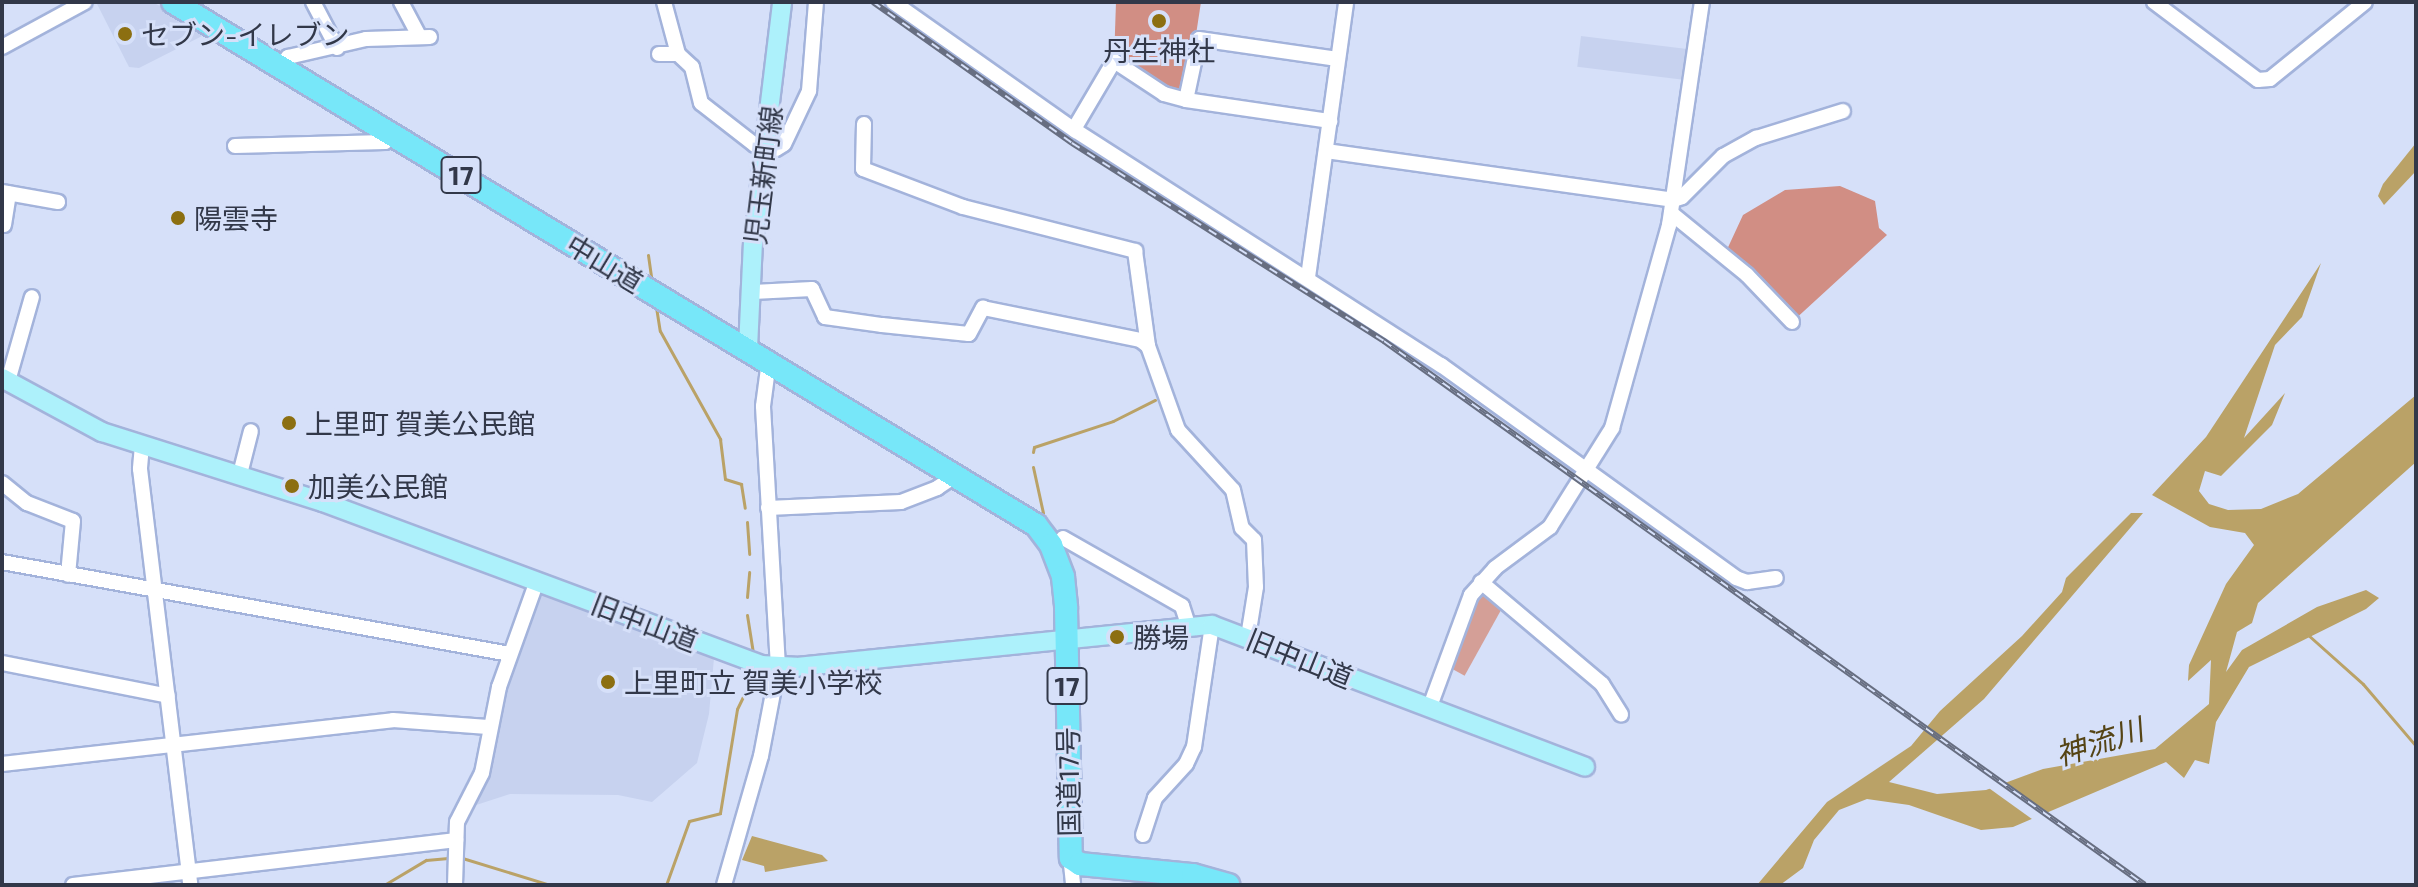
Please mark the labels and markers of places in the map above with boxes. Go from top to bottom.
marker: 丹生神社 [1150,12,1168,30]
place label: セブン-イレブン [141,17,350,51]
marker: セブン-イレブン [116,25,134,43]
place label: 丹生神社 [1103,33,1215,67]
place label: 陽雲寺 [194,201,278,235]
marker: 陽雲寺 [169,209,187,227]
place label: 上里町 賀美公民館 [305,406,535,440]
marker: 上里町 賀美公民館 [280,414,298,432]
place label: 加美公民館 [308,469,448,503]
marker: 加美公民館 [283,477,301,495]
place label: 勝場 [1133,620,1189,654]
marker: 勝場 [1108,628,1126,646]
place label: 上里町立 賀美小学校 [624,665,882,699]
marker: 上里町立 賀美小学校 [599,673,617,691]

